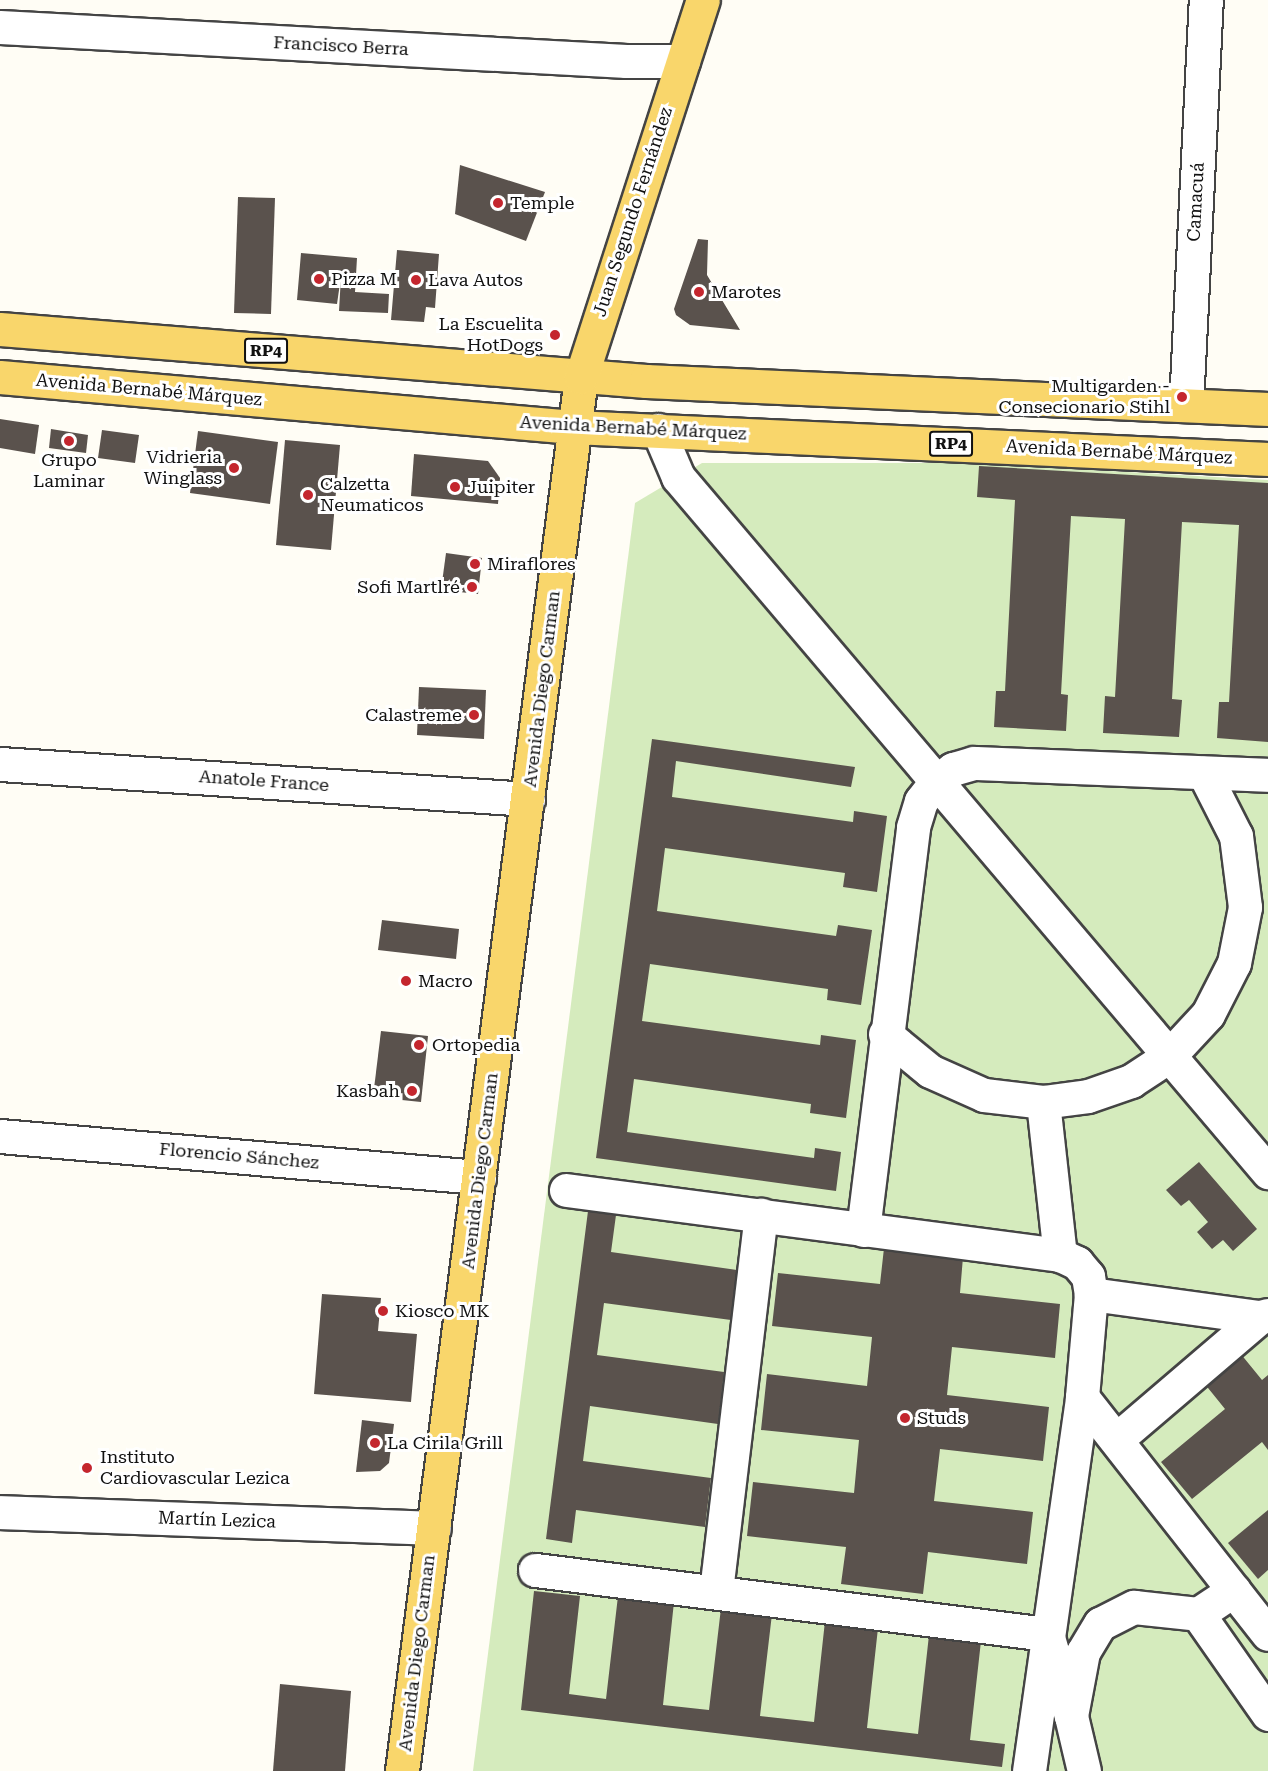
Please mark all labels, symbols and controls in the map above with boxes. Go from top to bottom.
street label: Francisco Berra [273,32,409,60]
street label: Juan Segundo Fernández [589,105,677,319]
street label: Camacuá [1183,162,1209,242]
place label: Temple [510,192,574,214]
marker: Temple [491,196,505,210]
place label: Pizza M [331,268,397,290]
place label: Lava Autos [428,269,523,291]
marker: Pizza M [312,272,326,286]
marker: Lava Autos [409,273,423,287]
place label: Marotes [711,281,781,303]
marker: Marotes [692,285,706,299]
place label: La Escuelita HotDogs [439,314,543,356]
marker: La Escuelita HotDogs [548,328,562,342]
road number: RP4 [244,338,288,364]
street label: Avenida Bernabé Márquez [35,369,263,411]
place label: Multigarden - Consecionario Stihl [998,376,1170,418]
marker: Multigarden - Consecionario Stihl [1175,390,1189,404]
street label: Avenida Bernabé Márquez [519,411,747,445]
road number: RP4 [928,431,974,457]
marker: Grupo Laminar [62,434,76,448]
street label: Avenida Bernabé Márquez [1005,435,1233,469]
place label: Vidrieria Winglass [144,447,222,490]
place label: Grupo Laminar [33,450,105,492]
marker: Vidrieria Winglass [227,461,241,475]
place label: Calzetta Neumaticos [320,474,423,516]
place label: Juipiter [467,476,535,498]
marker: Juipiter [448,480,462,494]
marker: Calzetta Neumaticos [301,488,315,502]
place label: Miraflores [487,553,576,575]
marker: Miraflores [468,557,482,571]
place label: Sofi Martlré [357,576,460,598]
marker: Sofi Martlré [465,580,479,594]
street label: Avenida Diego Carman [519,589,565,789]
place label: Calastreme [365,704,462,726]
marker: Calastreme [467,708,481,722]
street label: Anatole France [198,766,330,796]
place label: Macro [418,970,473,992]
marker: Macro [399,974,413,988]
place label: Ortopedia [432,1034,520,1056]
marker: Ortopedia [410,1036,428,1054]
street label: Avenida Diego Carman [457,1071,503,1271]
place label: Kasbah [336,1080,400,1102]
marker: Kasbah [405,1084,419,1098]
street label: Florencio Sánchez [158,1138,320,1174]
place label: Kiosco MK [395,1300,489,1322]
marker: Kiosco MK [376,1304,390,1318]
place label: Studs [917,1407,966,1429]
marker: Studs [898,1411,912,1425]
place label: La Cirila Grill [387,1432,503,1454]
marker: La Cirila Grill [368,1436,382,1450]
place label: Instituto Cardiovascular Lezica [100,1447,290,1490]
marker: Instituto Cardiovascular Lezica [78,1459,96,1477]
street label: Martín Lezica [158,1507,276,1533]
street label: Avenida Diego Carman [394,1553,440,1753]

